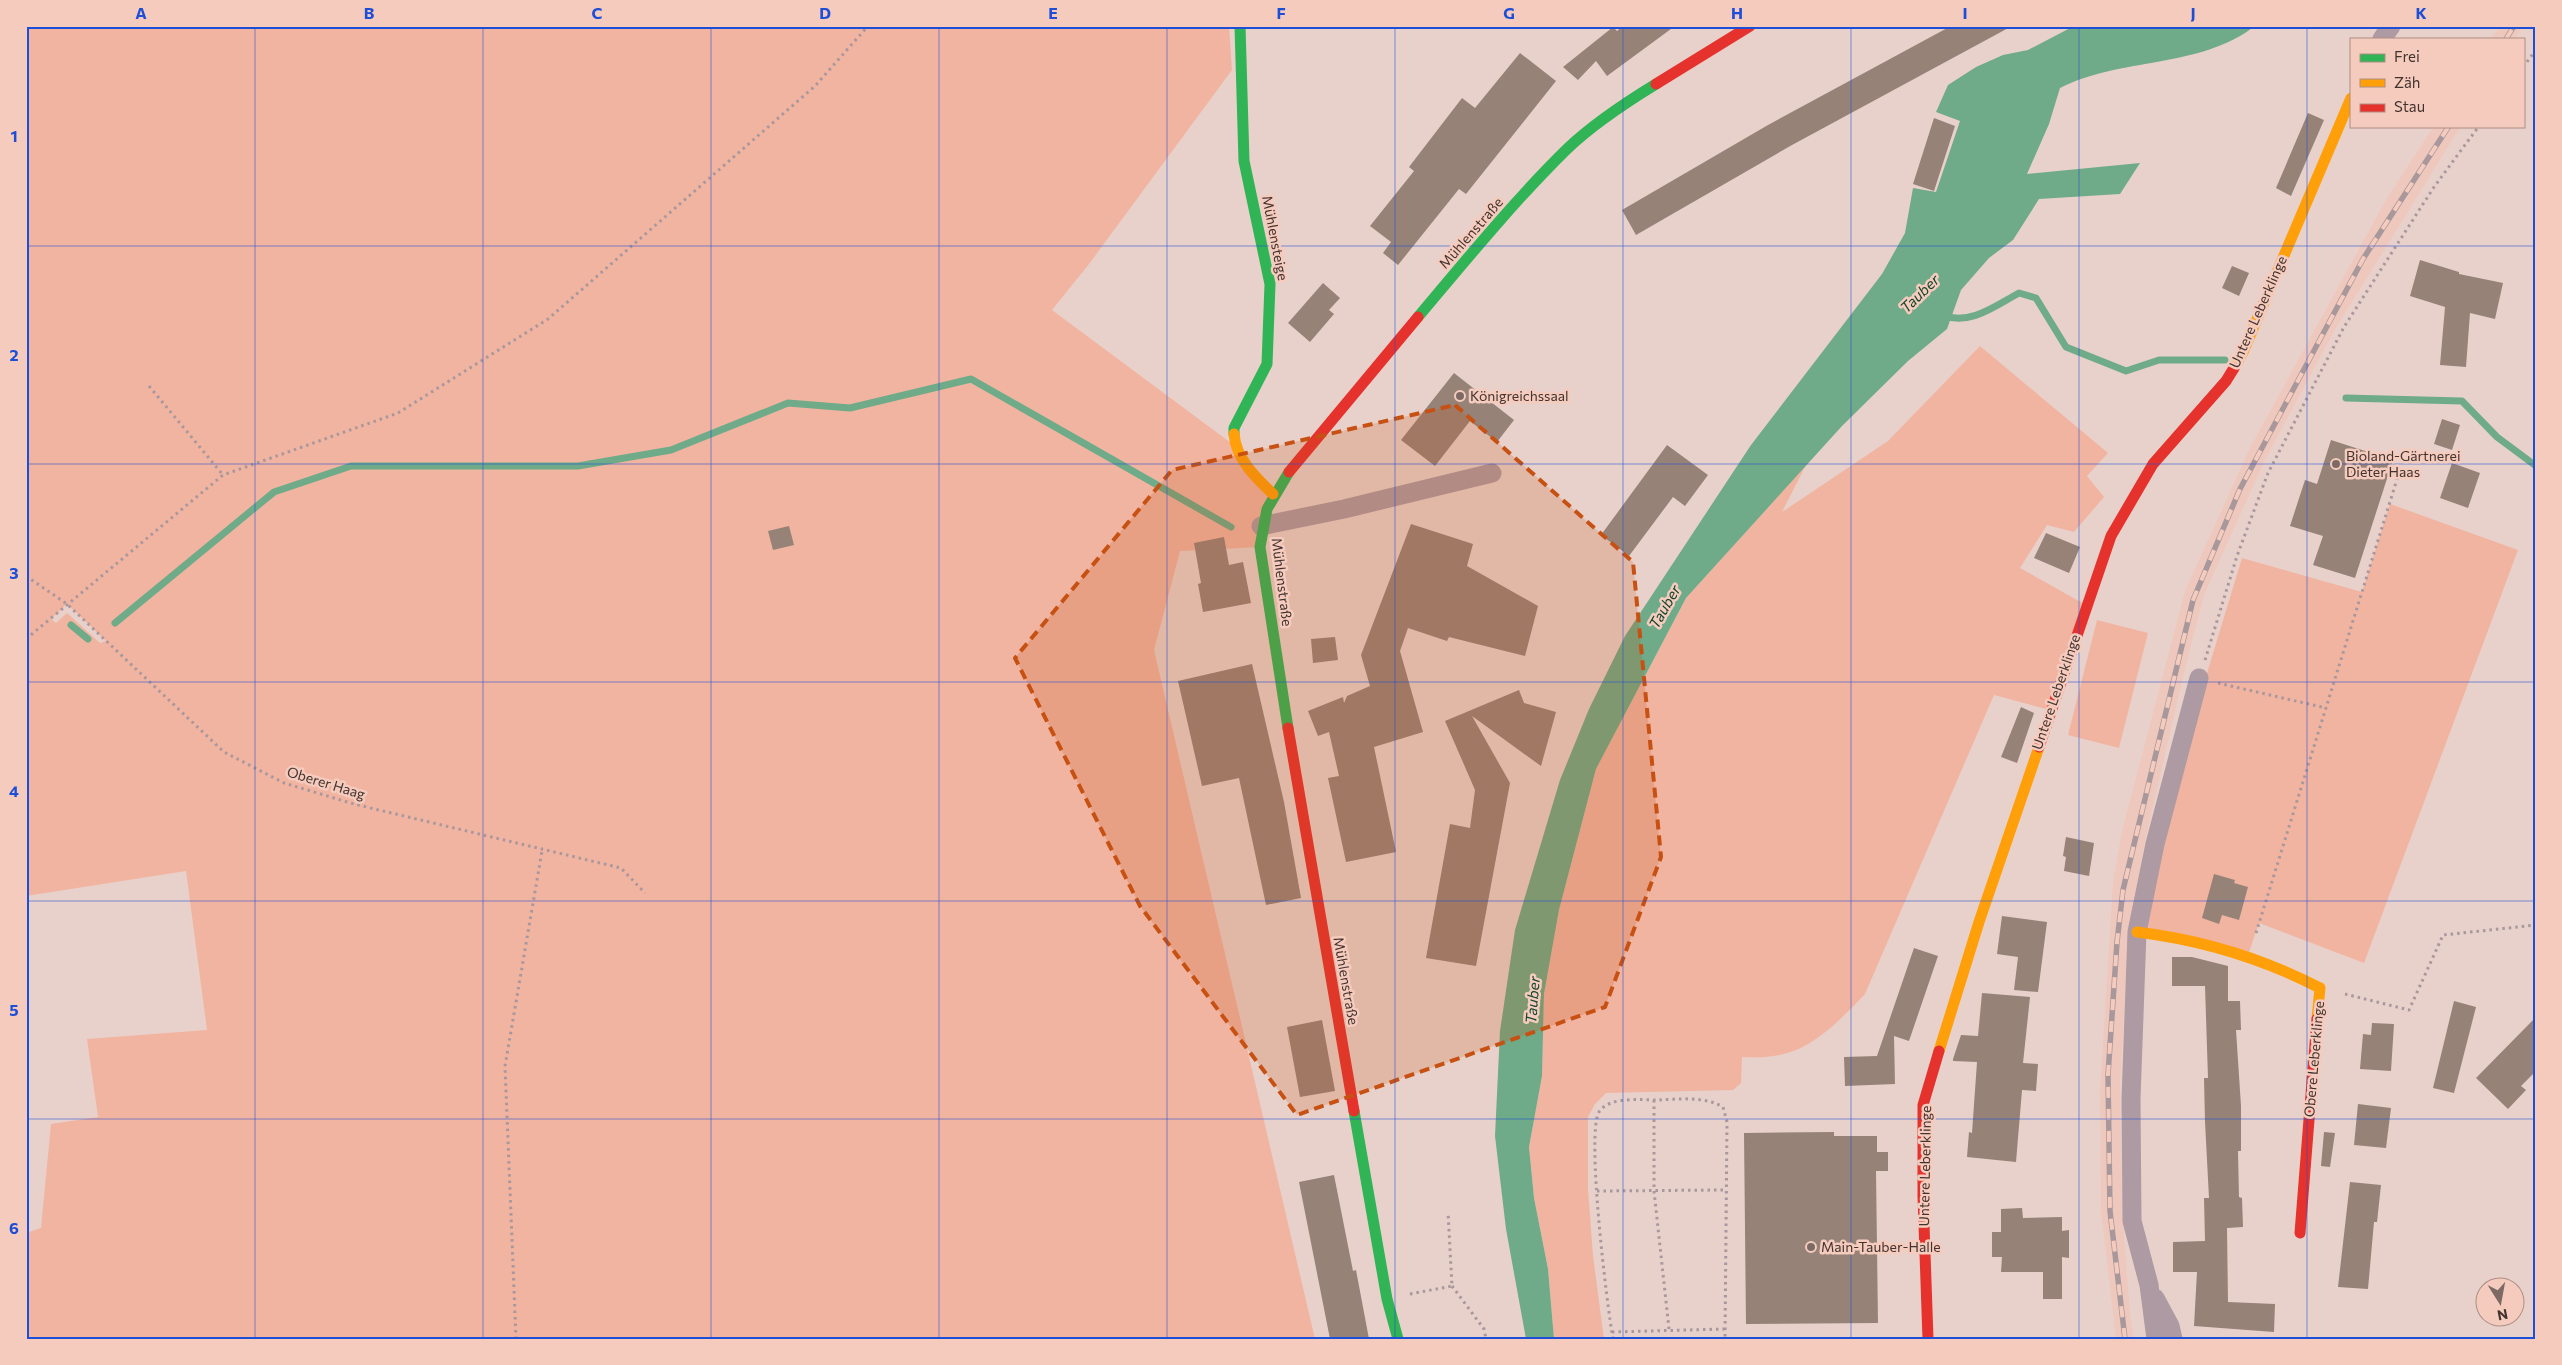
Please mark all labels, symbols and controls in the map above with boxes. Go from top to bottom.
text: A [135,3,147,22]
text: B [364,3,375,22]
text: C [592,3,603,22]
text: D [819,3,831,22]
text: E [1048,3,1058,22]
text: F [1276,3,1286,22]
text: G [1503,3,1515,22]
text: H [1731,3,1743,22]
text: I [1962,3,1968,22]
text: J [2190,3,2196,22]
text: K [2415,3,2427,22]
legend [2350,38,2524,128]
text: Frei [2394,47,2420,65]
text: Zäh [2394,73,2420,91]
text: Stau [2394,97,2425,115]
text: 1 [10,126,18,145]
street label: Mühlensteige [1259,194,1292,282]
street label: Mühlenstraße [1435,194,1506,272]
street label: Untere Leberklinge [2225,253,2290,371]
water label: Tauber [1896,270,1943,316]
text: 2 [9,345,19,364]
place label: Königreichssaal [1470,387,1569,404]
marker: Königreichssaal [1454,390,1466,402]
place label: Bioland-Gärtnerei Dieter Haas [2346,447,2461,480]
marker: Bioland-Gärtnerei Dieter Haas [2330,458,2342,470]
street label: Mühlenstraße [1269,537,1296,627]
text: 3 [9,563,19,582]
water label: Tauber [1645,581,1684,631]
street label: Untere Leberklinge [2028,632,2083,752]
street label: Oberer Haag [285,763,368,803]
text: 4 [9,781,19,800]
street label: Mühlenstraße [1330,936,1363,1026]
water label: Tauber [1521,975,1543,1024]
text: 5 [9,1000,19,1019]
street label: Obere Leberklinge [2300,1000,2327,1118]
street label: Untere Leberklinge [1915,1105,1934,1227]
text: 6 [9,1218,19,1237]
place label: Main-Tauber-Halle [1821,1238,1941,1255]
marker: Main-Tauber-Halle [1805,1241,1817,1253]
north arrow [2474,1278,2524,1328]
text: N [2496,1306,2509,1325]

